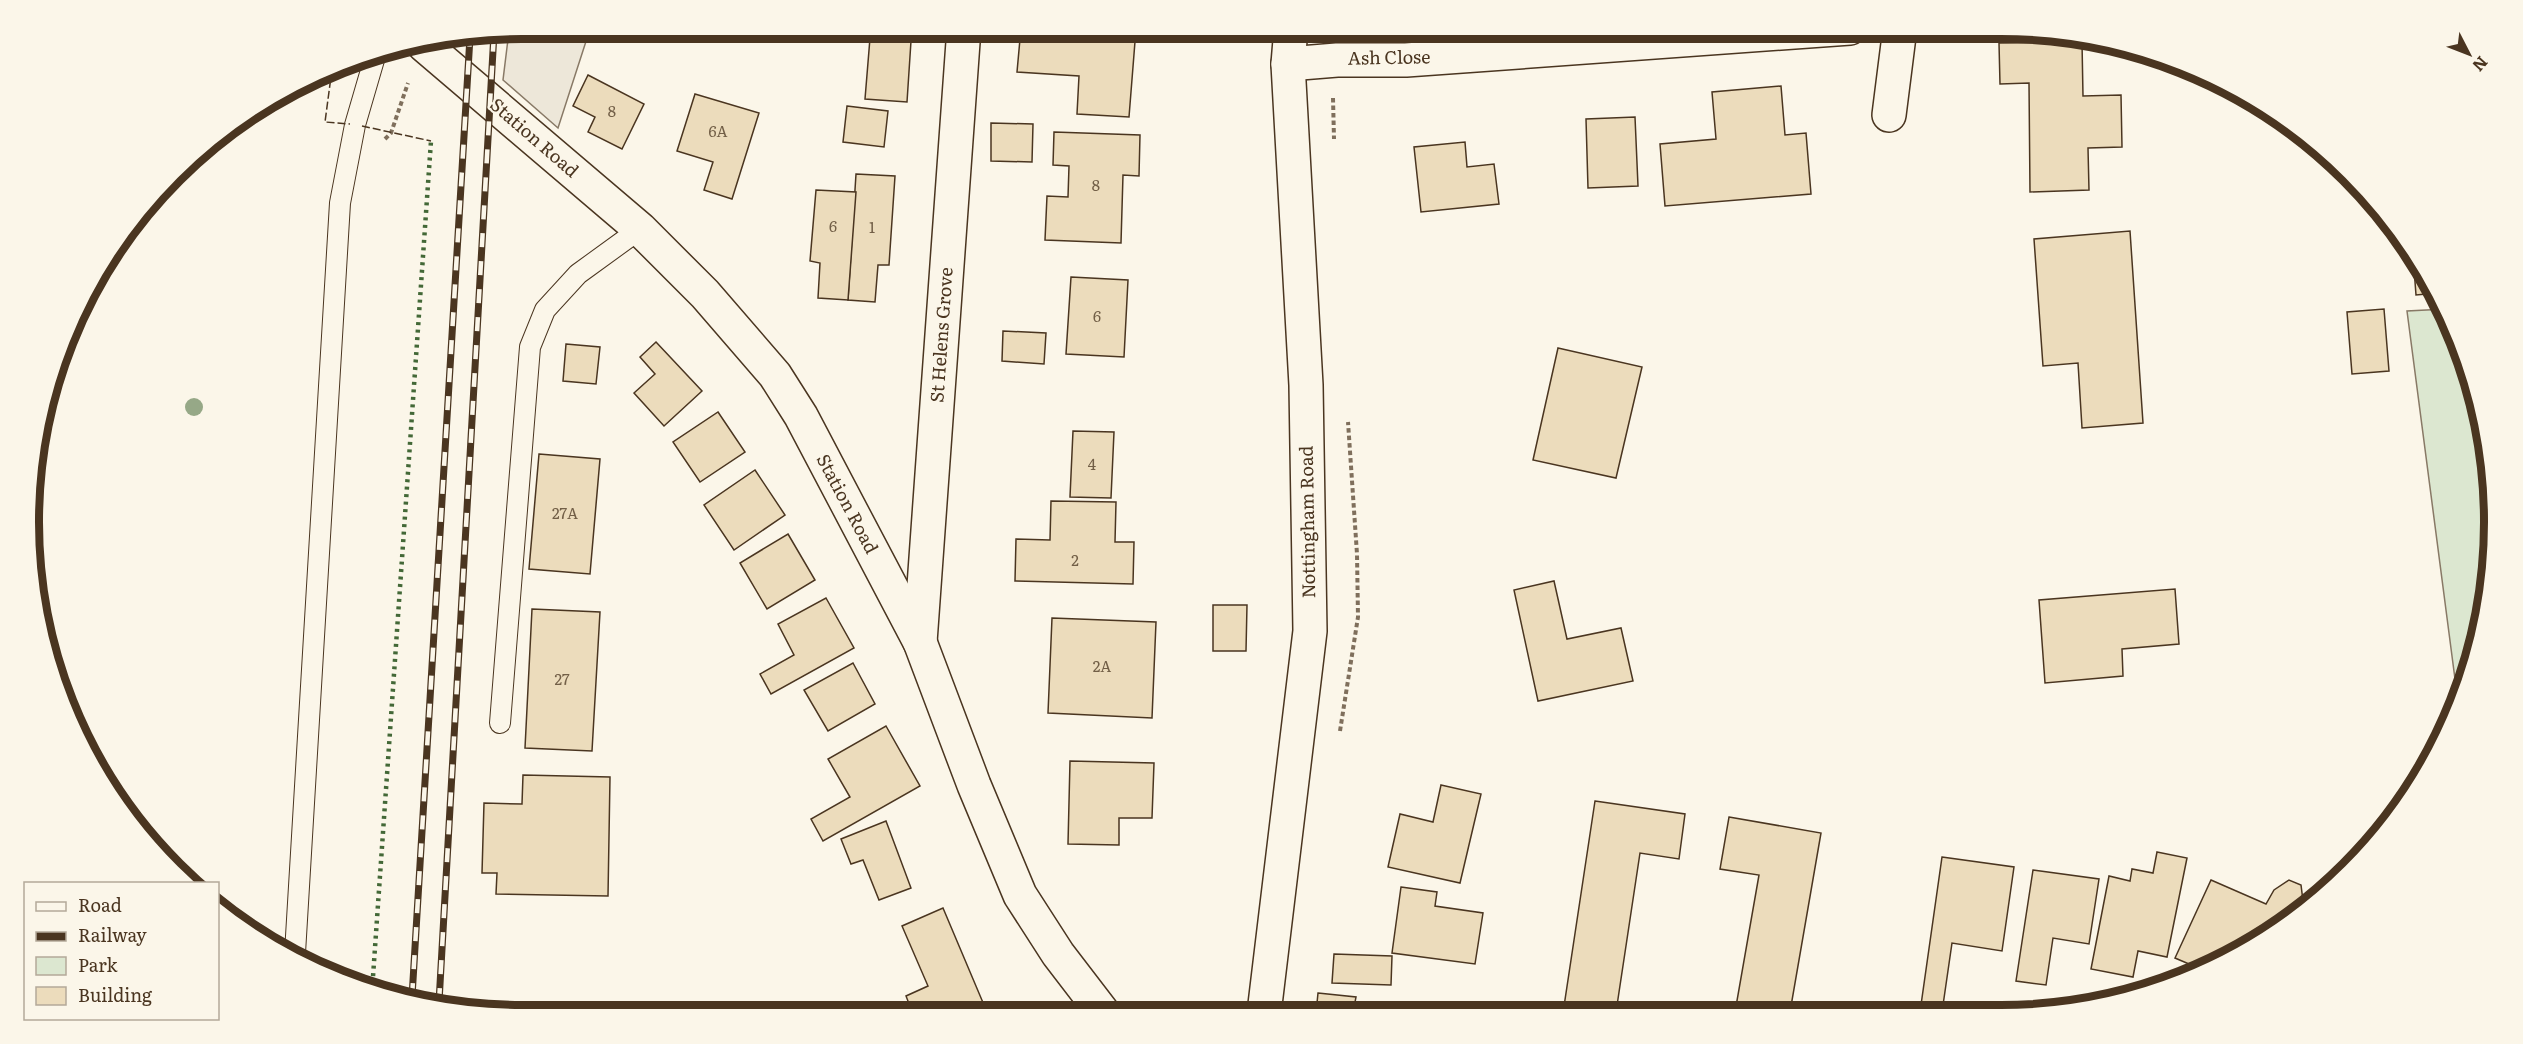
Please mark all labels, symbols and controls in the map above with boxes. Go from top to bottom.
north arrow [2439,24,2499,84]
street label: Ash Close [1347,42,1431,71]
text: N [2467,52,2494,78]
street label: Station Road [485,91,585,183]
house number: 8 [608,99,616,122]
house number: 6A [708,119,728,142]
house number: 8 [1092,173,1100,196]
house number: 6 [829,214,837,237]
house number: 1 [869,215,875,238]
street label: St Helens Grove [922,266,959,403]
house number: 6 [1093,304,1101,327]
street label: Nottingham Road [1292,445,1321,599]
street label: Station Road [811,449,886,558]
house number: 4 [1088,452,1096,475]
house number: 27A [552,501,578,524]
house number: 2 [1071,548,1079,571]
house number: 2A [1093,654,1111,677]
house number: 27 [554,667,570,690]
legend [24,882,219,1020]
text: Road [78,891,122,918]
text: Railway [78,921,147,948]
text: Park [78,951,119,978]
text: Building [78,981,153,1008]

